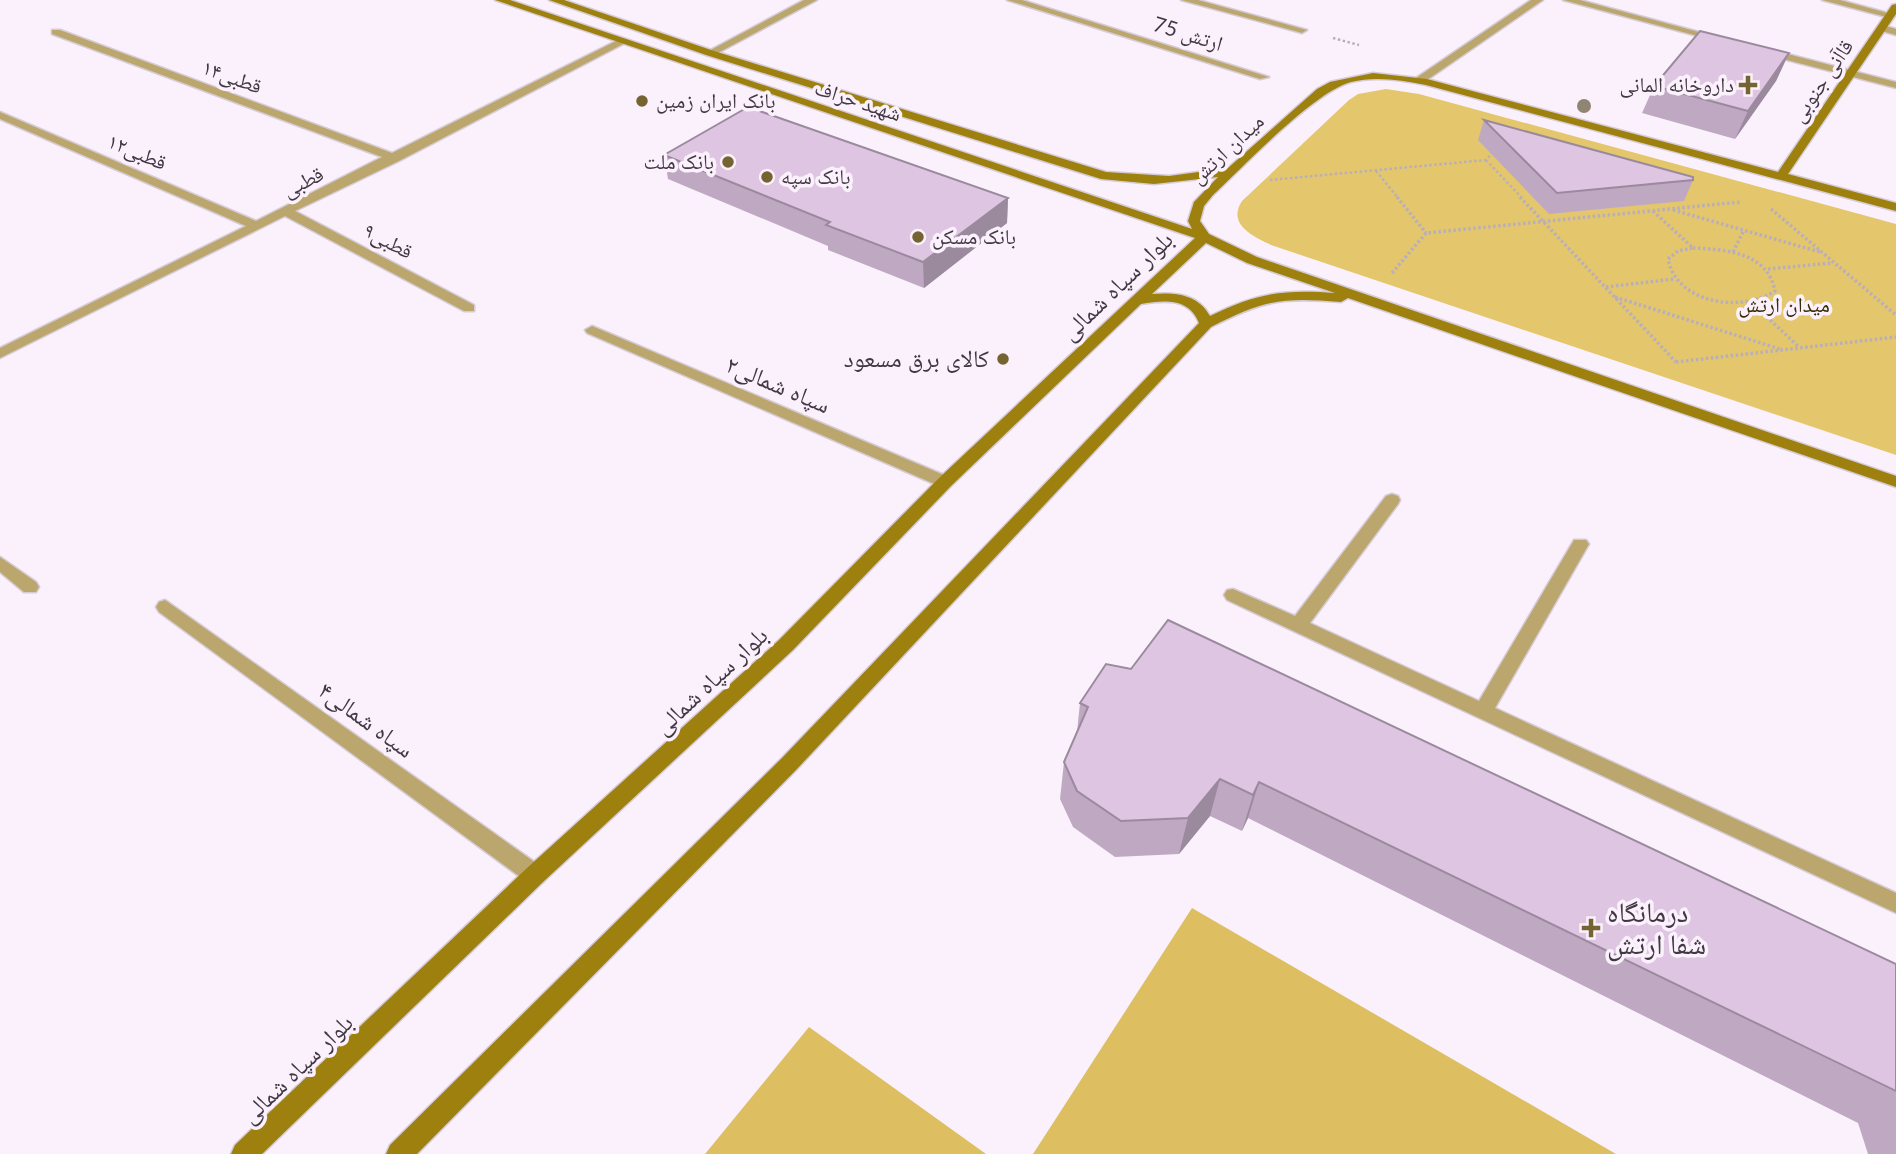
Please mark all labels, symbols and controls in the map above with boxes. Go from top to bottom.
street label: 75 ارتش [1150,10,1226,57]
street label: قاآنی جنوبی [1784,34,1859,127]
street label: قطبی۱۴ [199,53,266,100]
place label: داروخانه المانی [1619,71,1734,98]
street label: شهید حراف [812,74,905,126]
marker: داروخانه المانی [1740,77,1756,93]
place label: بانک ایران زمین [656,87,775,114]
marker: بانک ایران زمین [634,93,650,109]
street label: میدان ارتش [1184,108,1269,190]
street label: قطبی۱۲ [104,127,171,176]
place label: بانک ملت [644,148,714,174]
marker: بانک ملت [720,154,736,170]
street label: قطبی [278,160,328,203]
place label: بانک سپه [781,163,850,189]
marker: بانک سپه [759,169,775,185]
street label: قطبی۹ [359,216,418,265]
place label: بانک مسکن [932,223,1016,250]
street label: بلوار سپاه شمالی [1054,224,1179,346]
marker: بانک مسکن [910,229,926,245]
park label: میدان ارتش [1738,291,1830,318]
place label: کالای برق مسعود [844,343,989,373]
street label: سپاه شمالی۲ [722,349,835,420]
marker: کالای برق مسعود [995,351,1011,367]
street label: بلوار سپاه شمالی [647,620,774,741]
street label: سپاه شمالی۴ [313,675,420,764]
place label: درمانگاه شفا ارتش [1607,894,1706,962]
marker: درمانگاه شفا ارتش [1581,918,1601,938]
street label: بلوار سپاه شمالی [234,1007,359,1129]

